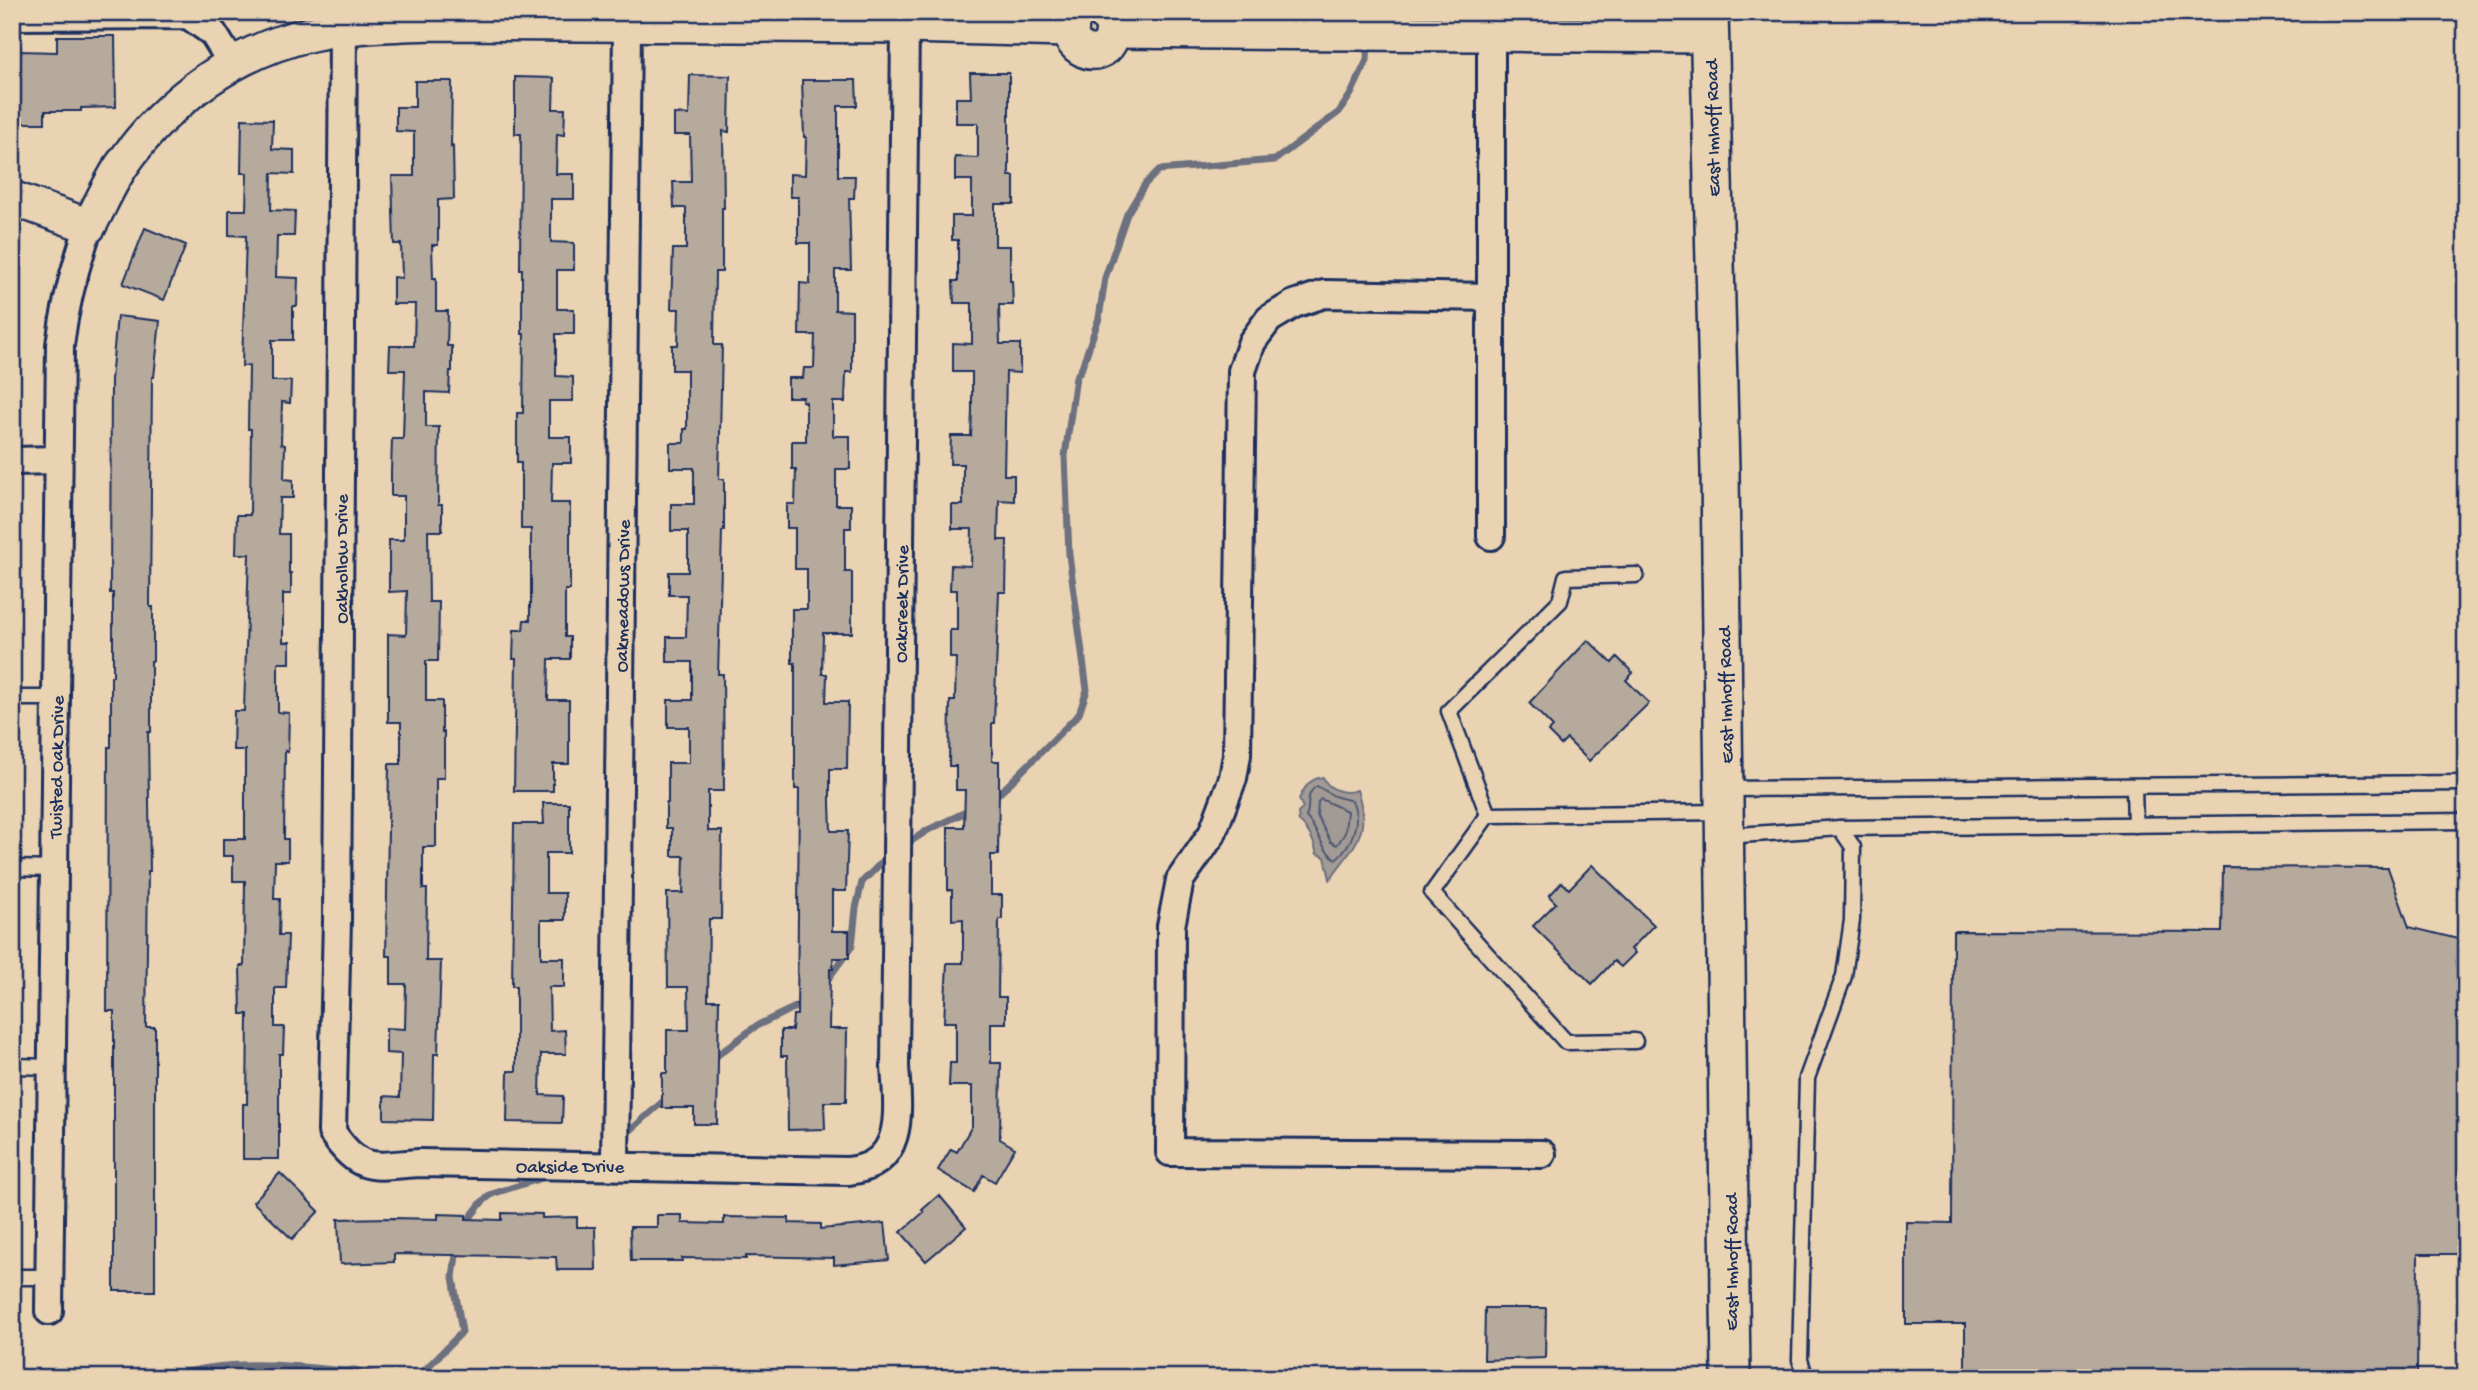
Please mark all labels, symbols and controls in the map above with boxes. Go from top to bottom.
street label: East Imhoff Road [1702,57,1727,197]
street label: Oakhollow Drive [332,494,355,624]
street label: Oakmeadows Drive [612,519,637,673]
street label: Oakcreek Drive [891,545,916,663]
street label: East Imhoff Road [1715,624,1740,764]
street label: Twisted Oak Drive [46,695,71,840]
street label: Oakside Drive [516,1157,624,1180]
street label: East Imhoff Road [1722,1191,1745,1331]

